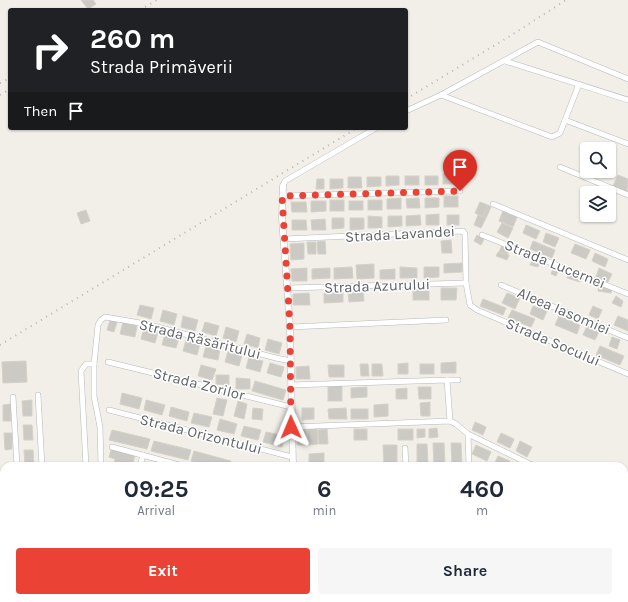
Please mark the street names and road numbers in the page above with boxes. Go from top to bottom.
street label: Strada Lavandei [344,222,456,246]
street label: Strada Lucernei [502,236,608,292]
street label: Strada Azurului [324,275,430,297]
street label: Aleea Iasomiei [515,283,613,339]
street label: Strada Socului [503,314,603,370]
street label: Strada Răsăritului [137,315,263,363]
street label: Strada Zorilor [151,364,247,404]
street label: Strada Orizontului [138,410,264,458]

